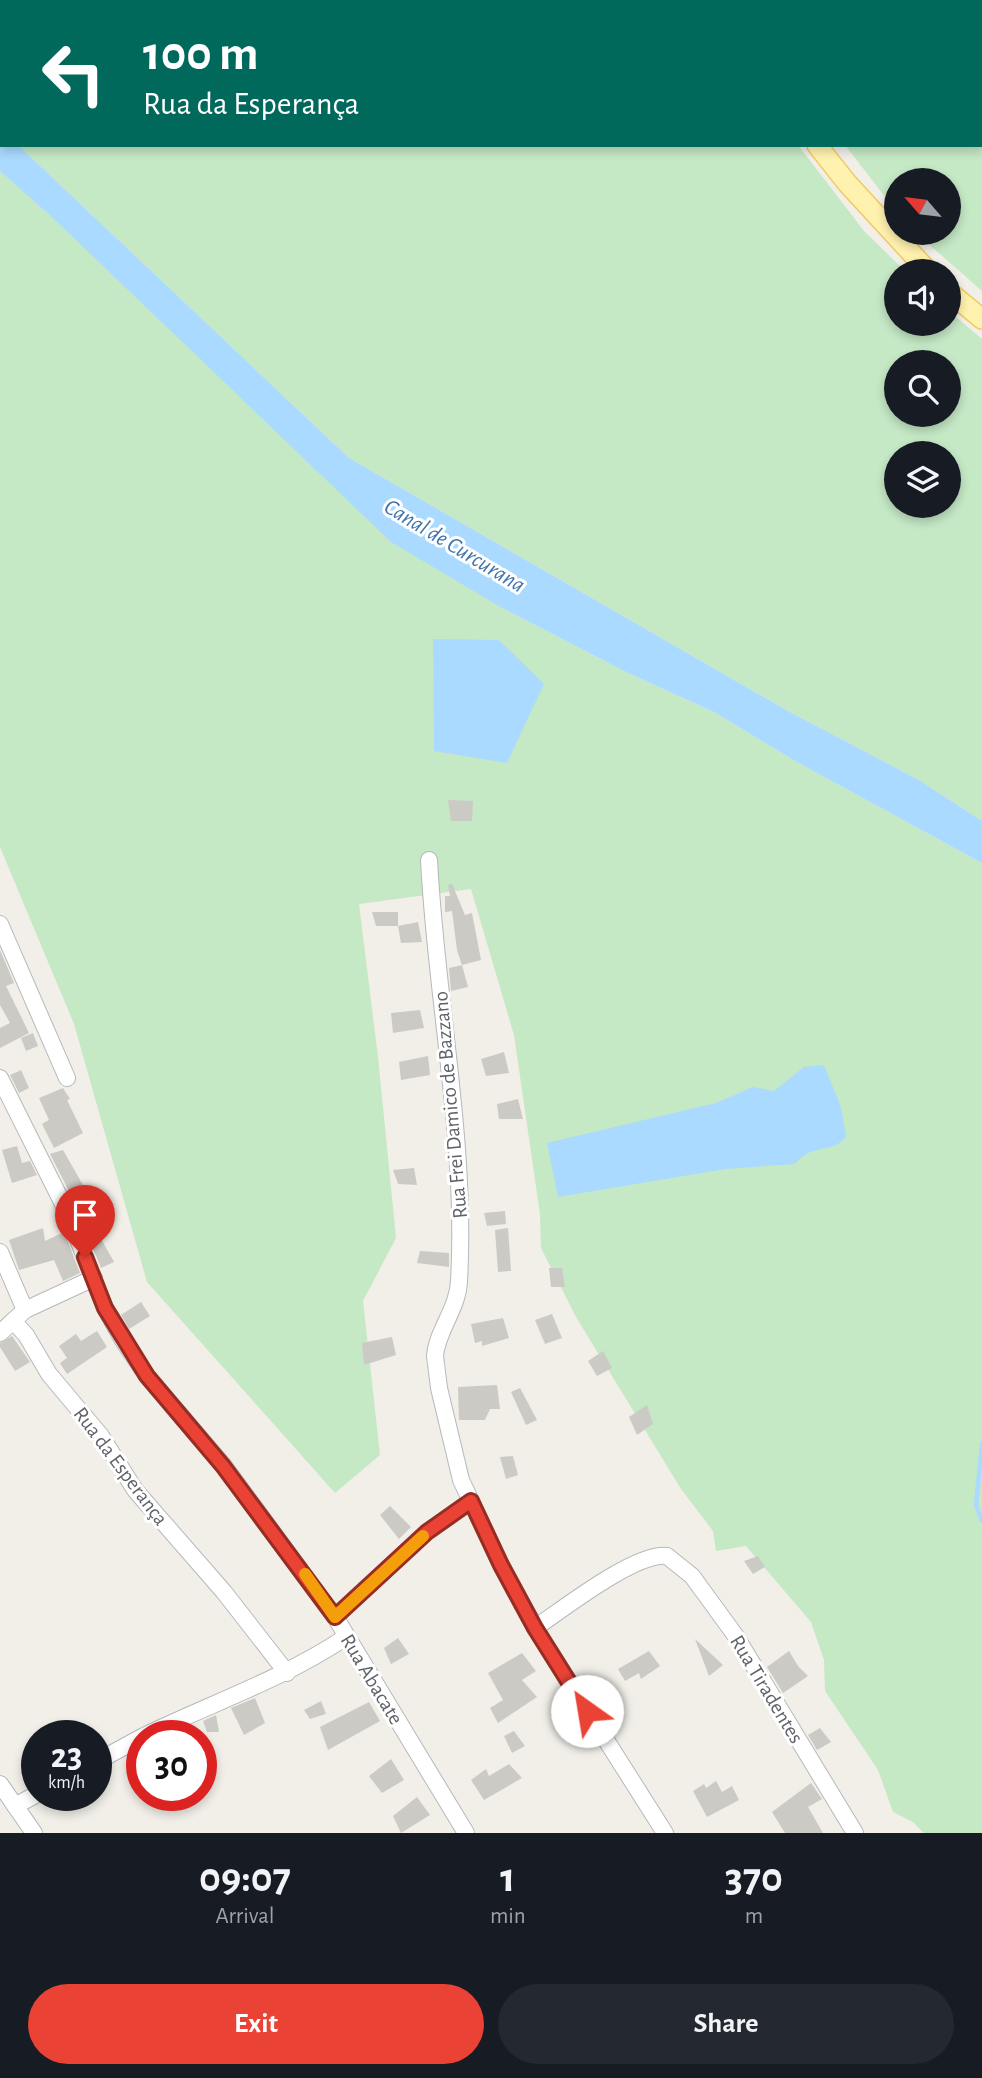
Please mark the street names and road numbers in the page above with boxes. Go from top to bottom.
street label: Rua Frei Damico de Bazzano [430,990,471,1220]
street label: Rua da Esperança [70,1403,172,1530]
street label: Rua Abacate [336,1630,407,1728]
street label: Rua Tiradentes [726,1632,807,1747]

